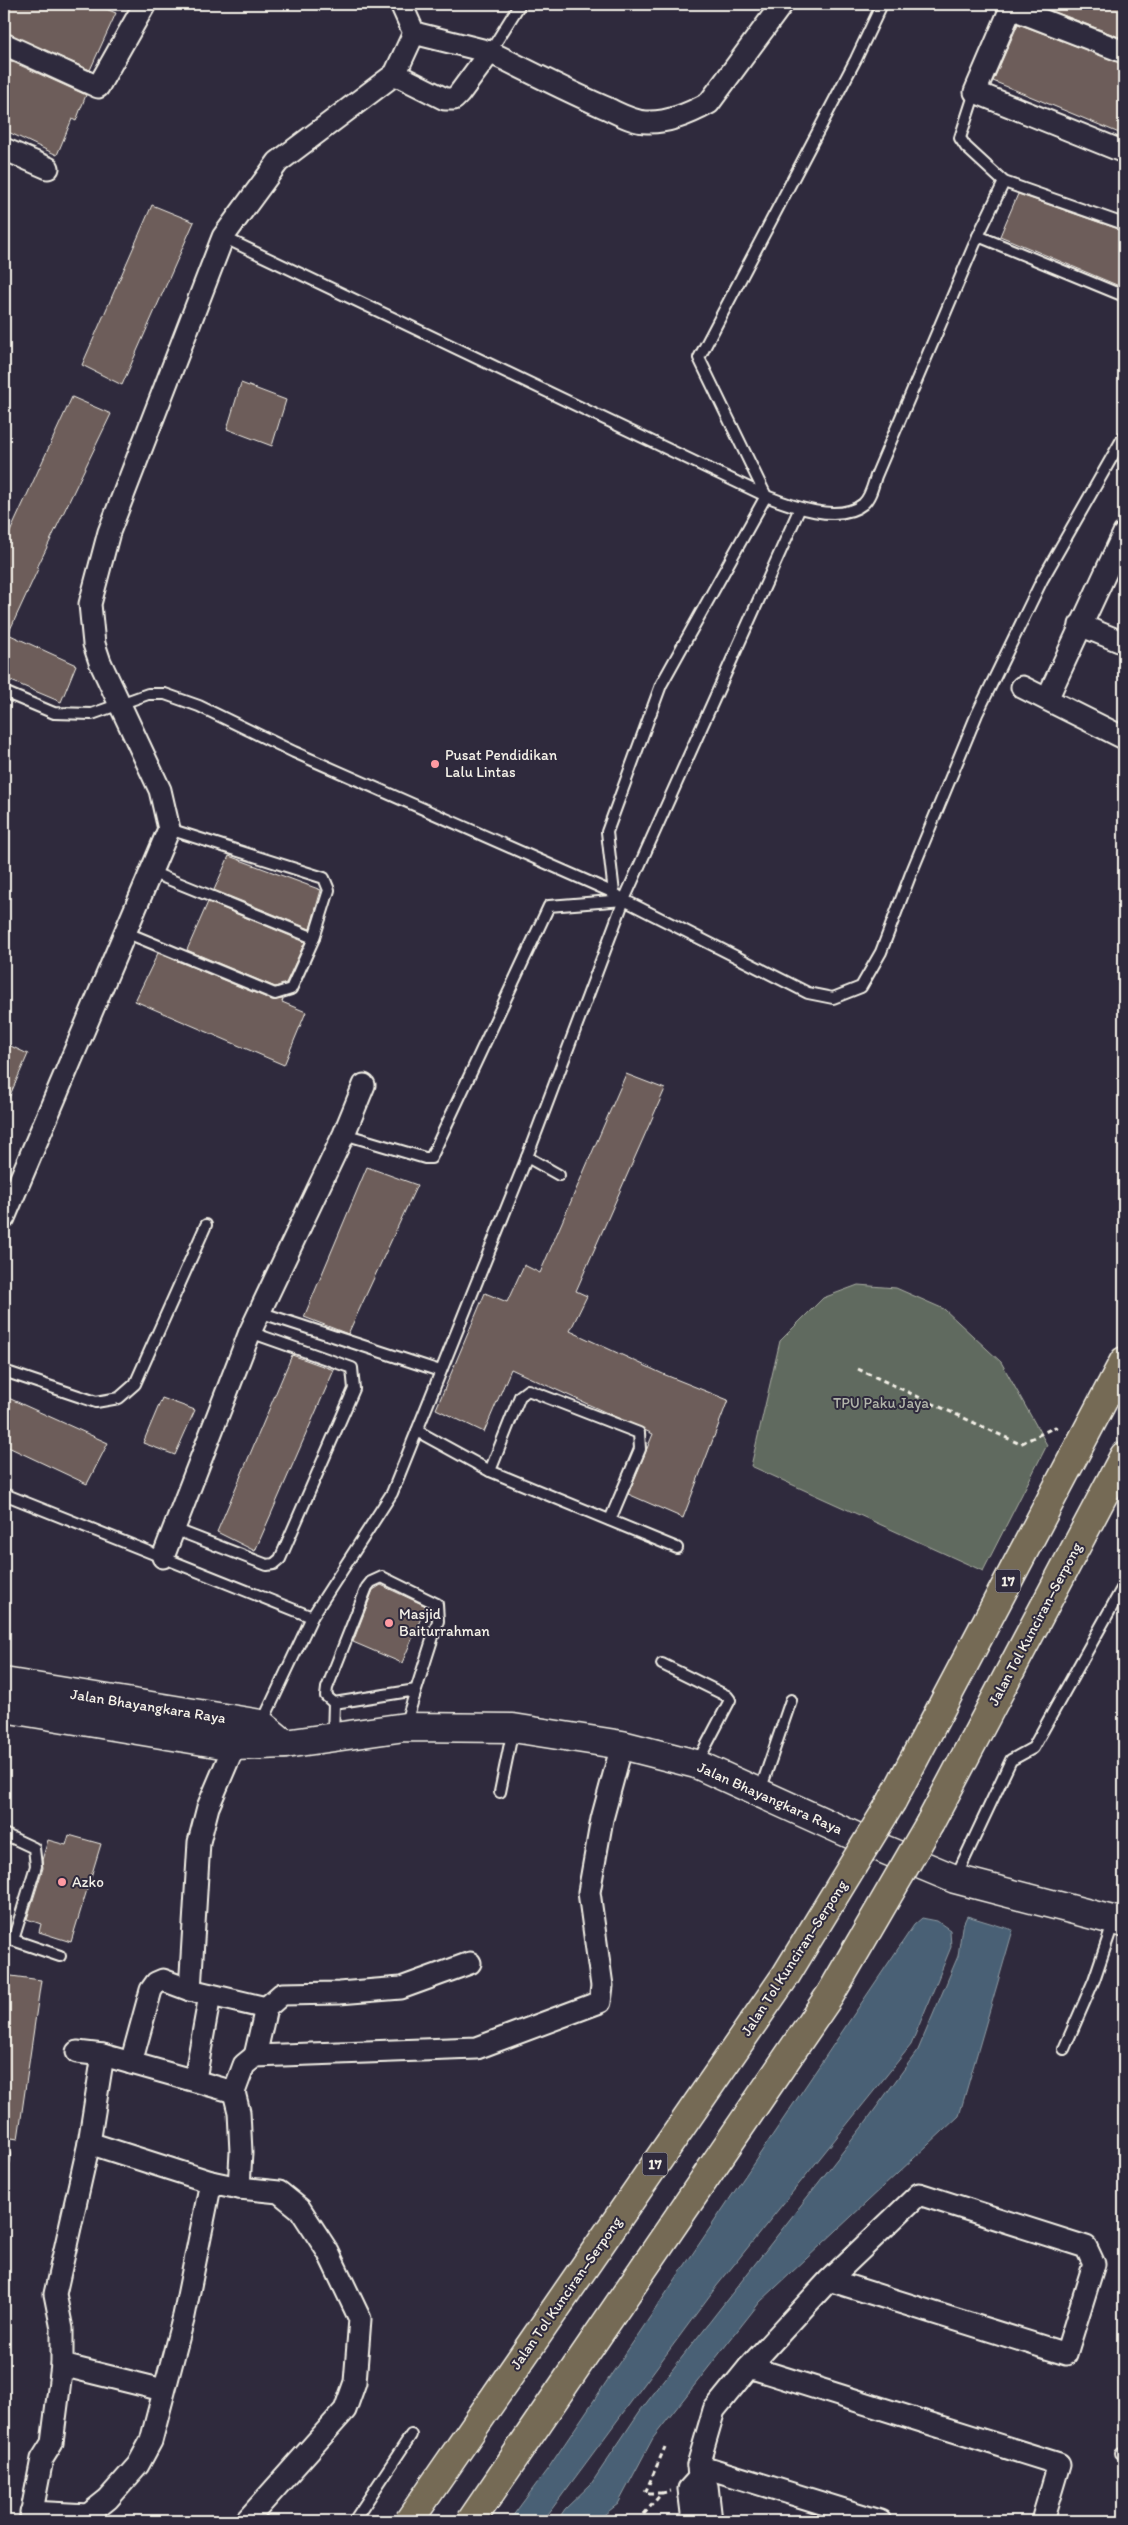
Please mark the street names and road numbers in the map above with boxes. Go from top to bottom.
street label: Jalan Tol Kunciran–Serpong [984,1539,1086,1709]
road number: 17 [996,1570,1020,1592]
street label: Jalan Bhayangkara Raya [69,1685,227,1727]
street label: Jalan Bhayangkara Raya [695,1758,846,1838]
street label: Jalan Tol Kunciran–Serpong [737,1876,851,2039]
road number: 17 [642,2152,668,2176]
street label: Jalan Tol Kunciran–Serpong [506,2213,626,2373]

